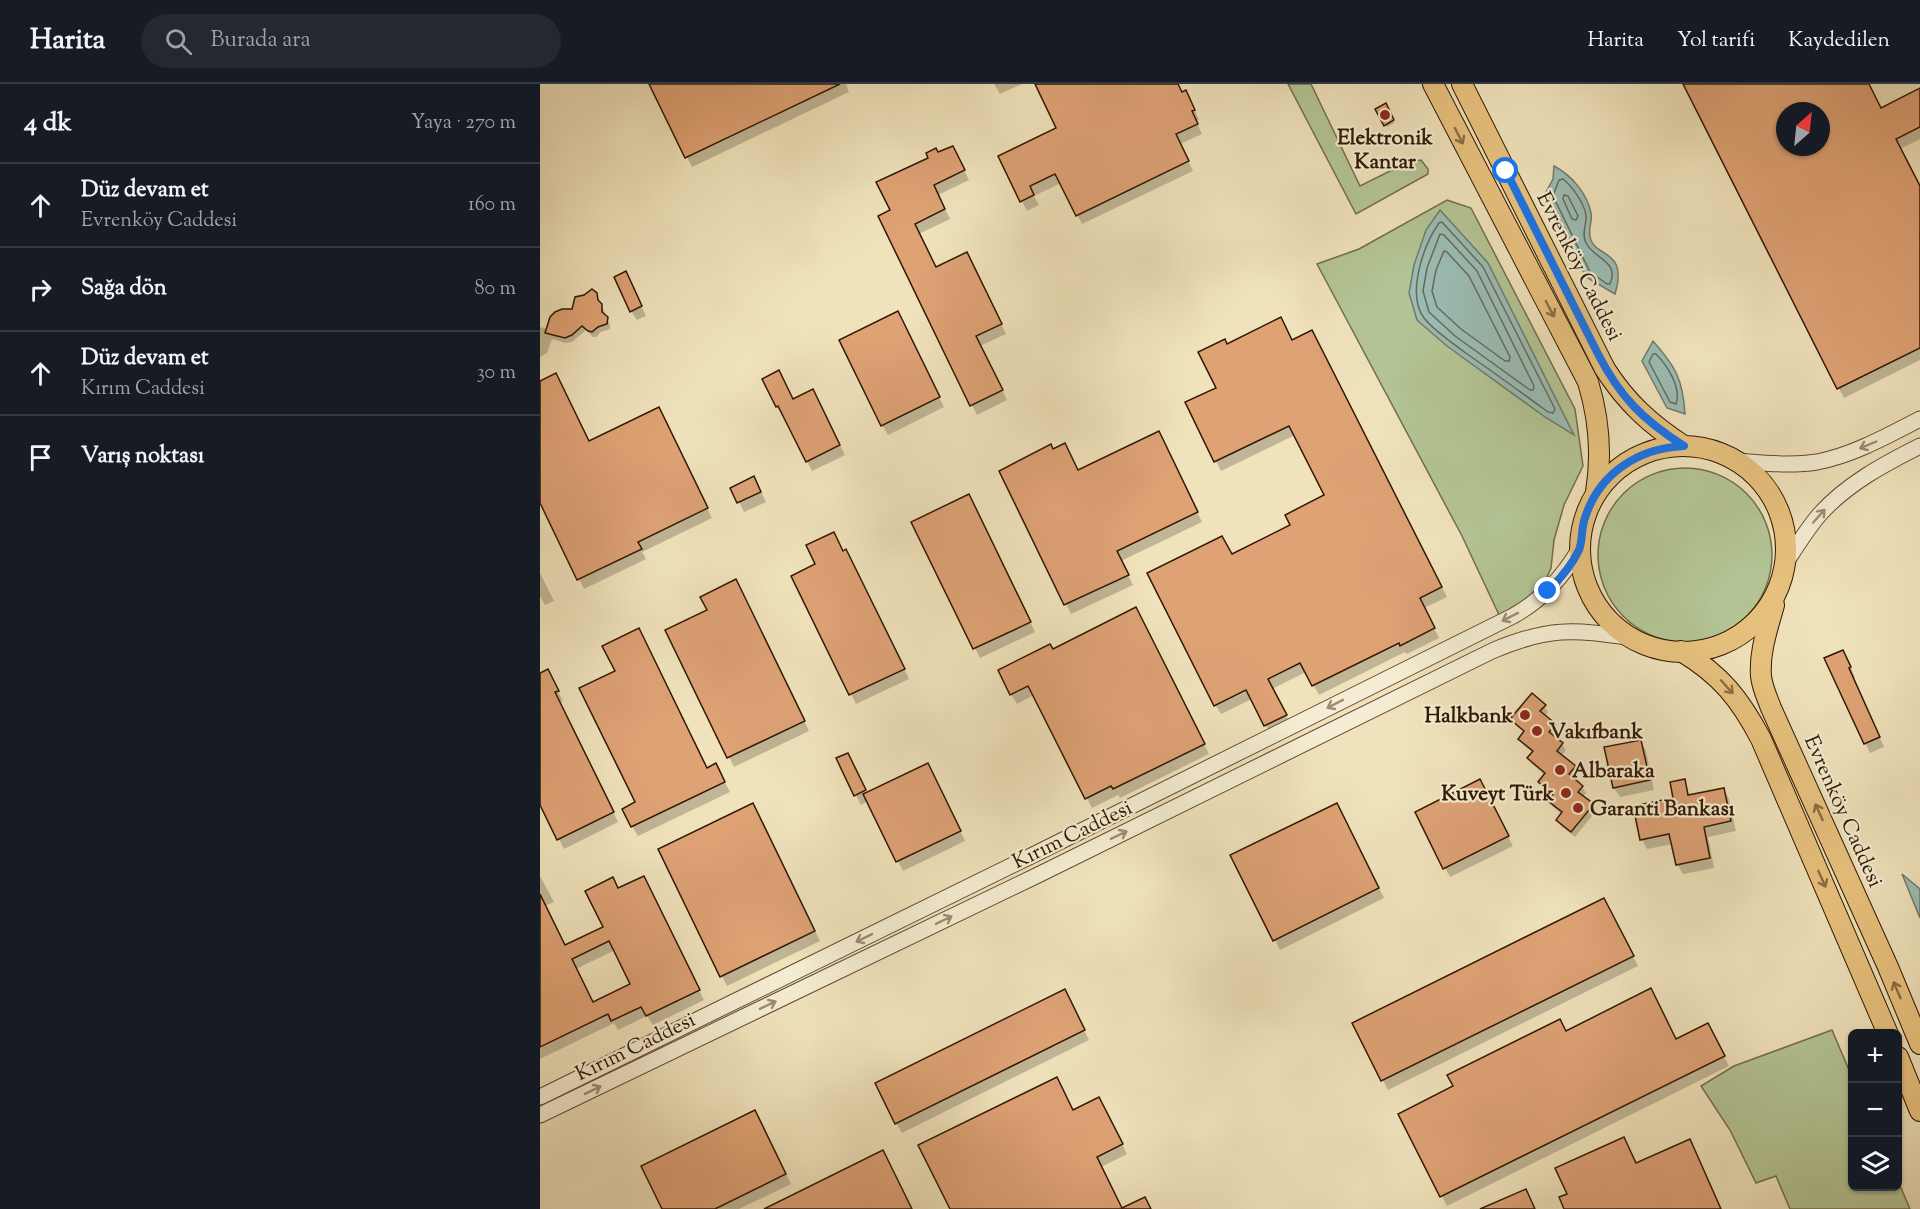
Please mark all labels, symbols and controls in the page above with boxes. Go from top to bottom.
search box [141,14,561,68]
text: Harita [30,21,105,61]
icon: search [162,25,195,58]
text: Burada ara [210,25,311,57]
text: Harita [1587,26,1644,56]
text: Yol tarifi [1677,26,1755,56]
text: Kaydedilen [1788,26,1890,56]
north arrow [1776,102,1830,156]
text: 4 dk [24,105,72,142]
marker: Elektronik Kantar [1378,108,1392,122]
text: Yaya · 270 m [411,109,516,138]
place label: Elektronik Kantar [1337,124,1433,178]
one-way arrow [1454,127,1465,145]
route start [1492,157,1518,183]
text: Düz devam et [81,175,208,207]
street label: Evrenköy Caddesi [1528,187,1629,347]
icon: ahead [24,189,57,222]
text: 160 m [468,191,516,220]
text: Evrenköy Caddesi [81,207,237,236]
icon: right [24,273,57,306]
text: Sağa dön [81,273,167,305]
text: 80 m [475,275,516,304]
one-way arrow [1544,300,1556,317]
text: Düz devam et [81,343,208,375]
icon: ahead [24,357,57,390]
text: 30 m [477,359,516,388]
text: Kırım Caddesi [81,375,205,404]
one-way arrow [1859,439,1877,451]
icon: arrive [24,441,57,474]
text: Varış noktası [81,441,204,473]
one-way arrow [1812,509,1826,524]
route end [1534,577,1560,603]
one-way arrow [1501,612,1519,623]
one-way arrow [1720,679,1734,694]
one-way arrow [1327,699,1345,710]
place label: Halkbank [1424,702,1514,732]
marker: Halkbank [1518,708,1532,722]
place label: Vakıfbank [1549,718,1643,748]
marker: Vakıfbank [1530,724,1544,738]
street label: Evrenköy Caddesi [1795,731,1889,893]
place label: Albaraka [1572,757,1655,787]
marker: Albaraka [1553,763,1567,777]
place label: Kuveyt Türk [1441,780,1555,810]
marker: Kuveyt Türk [1559,786,1573,800]
street label: Kırım Caddesi [1008,794,1138,878]
place label: Garanti Bankası [1590,795,1735,825]
marker: Garanti Bankası [1571,801,1585,815]
one-way arrow [1812,803,1823,821]
one-way arrow [1110,829,1128,840]
one-way arrow [1817,870,1828,888]
one-way arrow [934,914,952,926]
one-way arrow [855,933,873,944]
one-way arrow [1891,982,1902,1000]
one-way arrow [759,999,777,1011]
street label: Kırım Caddesi [571,1006,701,1090]
map controls [1848,1029,1902,1191]
button: + [1848,1029,1902,1083]
one-way arrow [583,1083,601,1095]
button: − [1848,1083,1902,1137]
button: layers [1848,1137,1902,1191]

